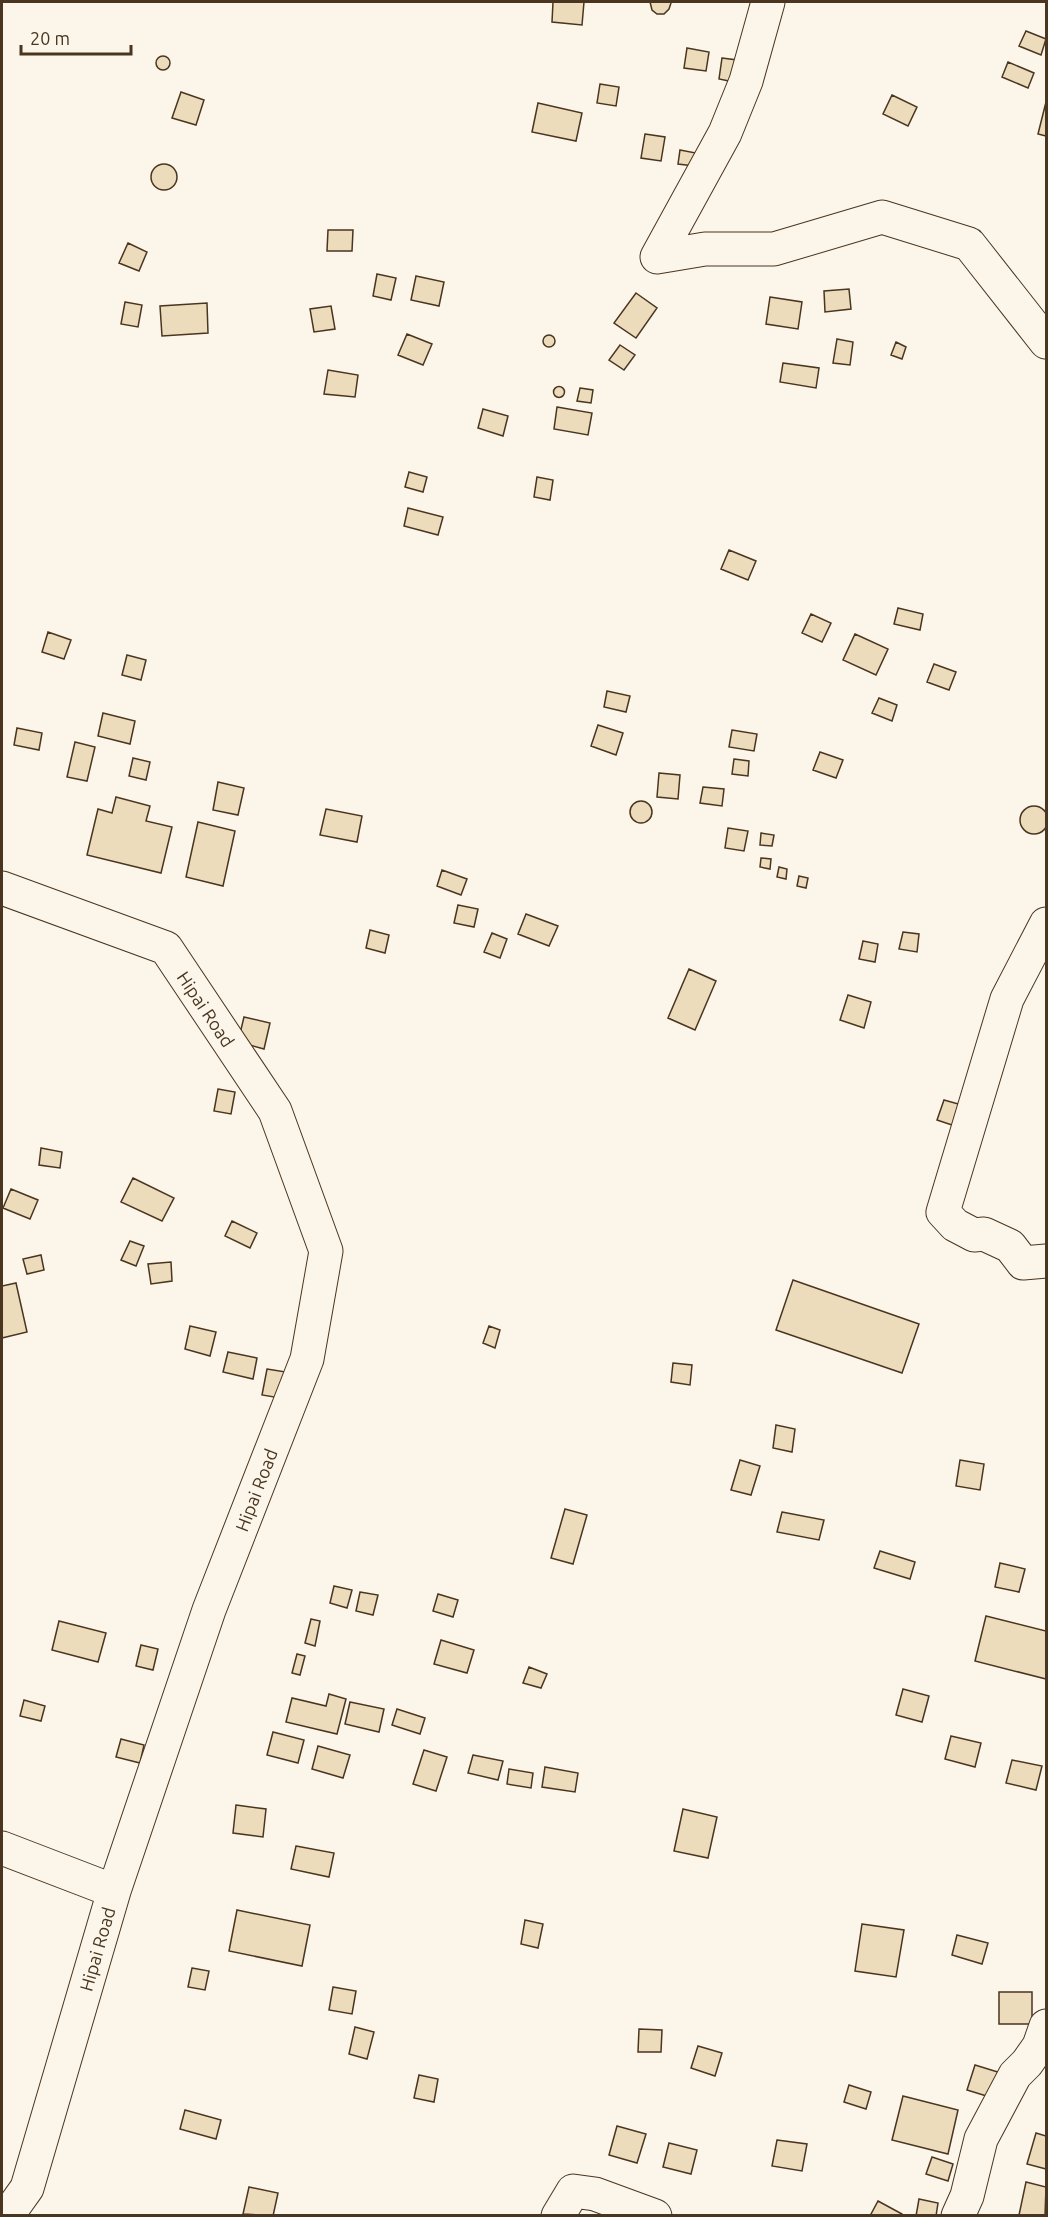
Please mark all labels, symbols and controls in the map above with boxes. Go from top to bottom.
scale bar [21,18,130,56]
text: 20 m [30,28,70,48]
street label: Hipai Road [173,967,239,1051]
street label: Hipai Road [231,1446,281,1534]
street label: Hipai Road [75,1905,119,1993]

